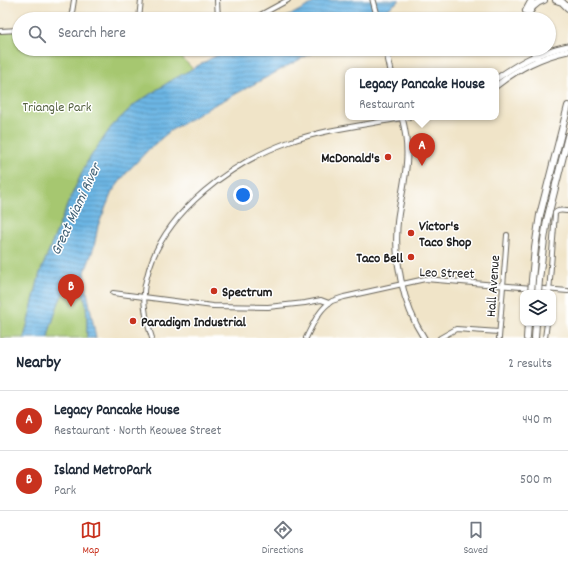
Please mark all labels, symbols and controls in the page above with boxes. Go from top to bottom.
search box [12,12,556,56]
icon: search [26,23,48,45]
text: Search here [58,23,126,45]
popup [345,68,499,120]
text: Legacy Pancake House [359,74,485,96]
text: Restaurant [359,96,415,115]
park label: Triangle Park [22,98,92,118]
pin: A [409,133,435,166]
place label: McDonald's [321,149,380,169]
marker: McDonald's [383,152,393,162]
water label: Great Miami River [46,159,108,259]
your location [233,185,253,205]
place label: Victor's Taco Shop [419,217,472,253]
marker: Victor's Taco Shop [406,228,416,238]
place label: Taco Bell [356,249,404,269]
marker: Taco Bell [406,252,416,262]
street label: Hall Avenue [482,255,506,318]
street label: Leo Street [419,263,475,285]
pin: B [58,274,84,307]
place label: Spectrum [222,283,273,303]
marker: Spectrum [209,286,219,296]
map controls [520,290,556,326]
button: layers [520,290,556,326]
place label: Paradigm Industrial [141,313,247,333]
marker: Paradigm Industrial [128,316,138,326]
text: Nearby [16,352,60,376]
text: 2 results [508,355,552,374]
text: Legacy Pancake House [54,400,180,422]
text: A [25,411,33,430]
text: 440 m [522,411,552,430]
text: Restaurant · North Keowee Street [54,422,221,441]
text: Island MetroPark [54,460,152,482]
text: B [26,471,32,490]
text: 500 m [520,471,552,490]
text: Park [54,482,76,501]
tab: Map [80,519,102,559]
tab: Directions [262,519,304,559]
tab: Saved [463,519,488,559]

